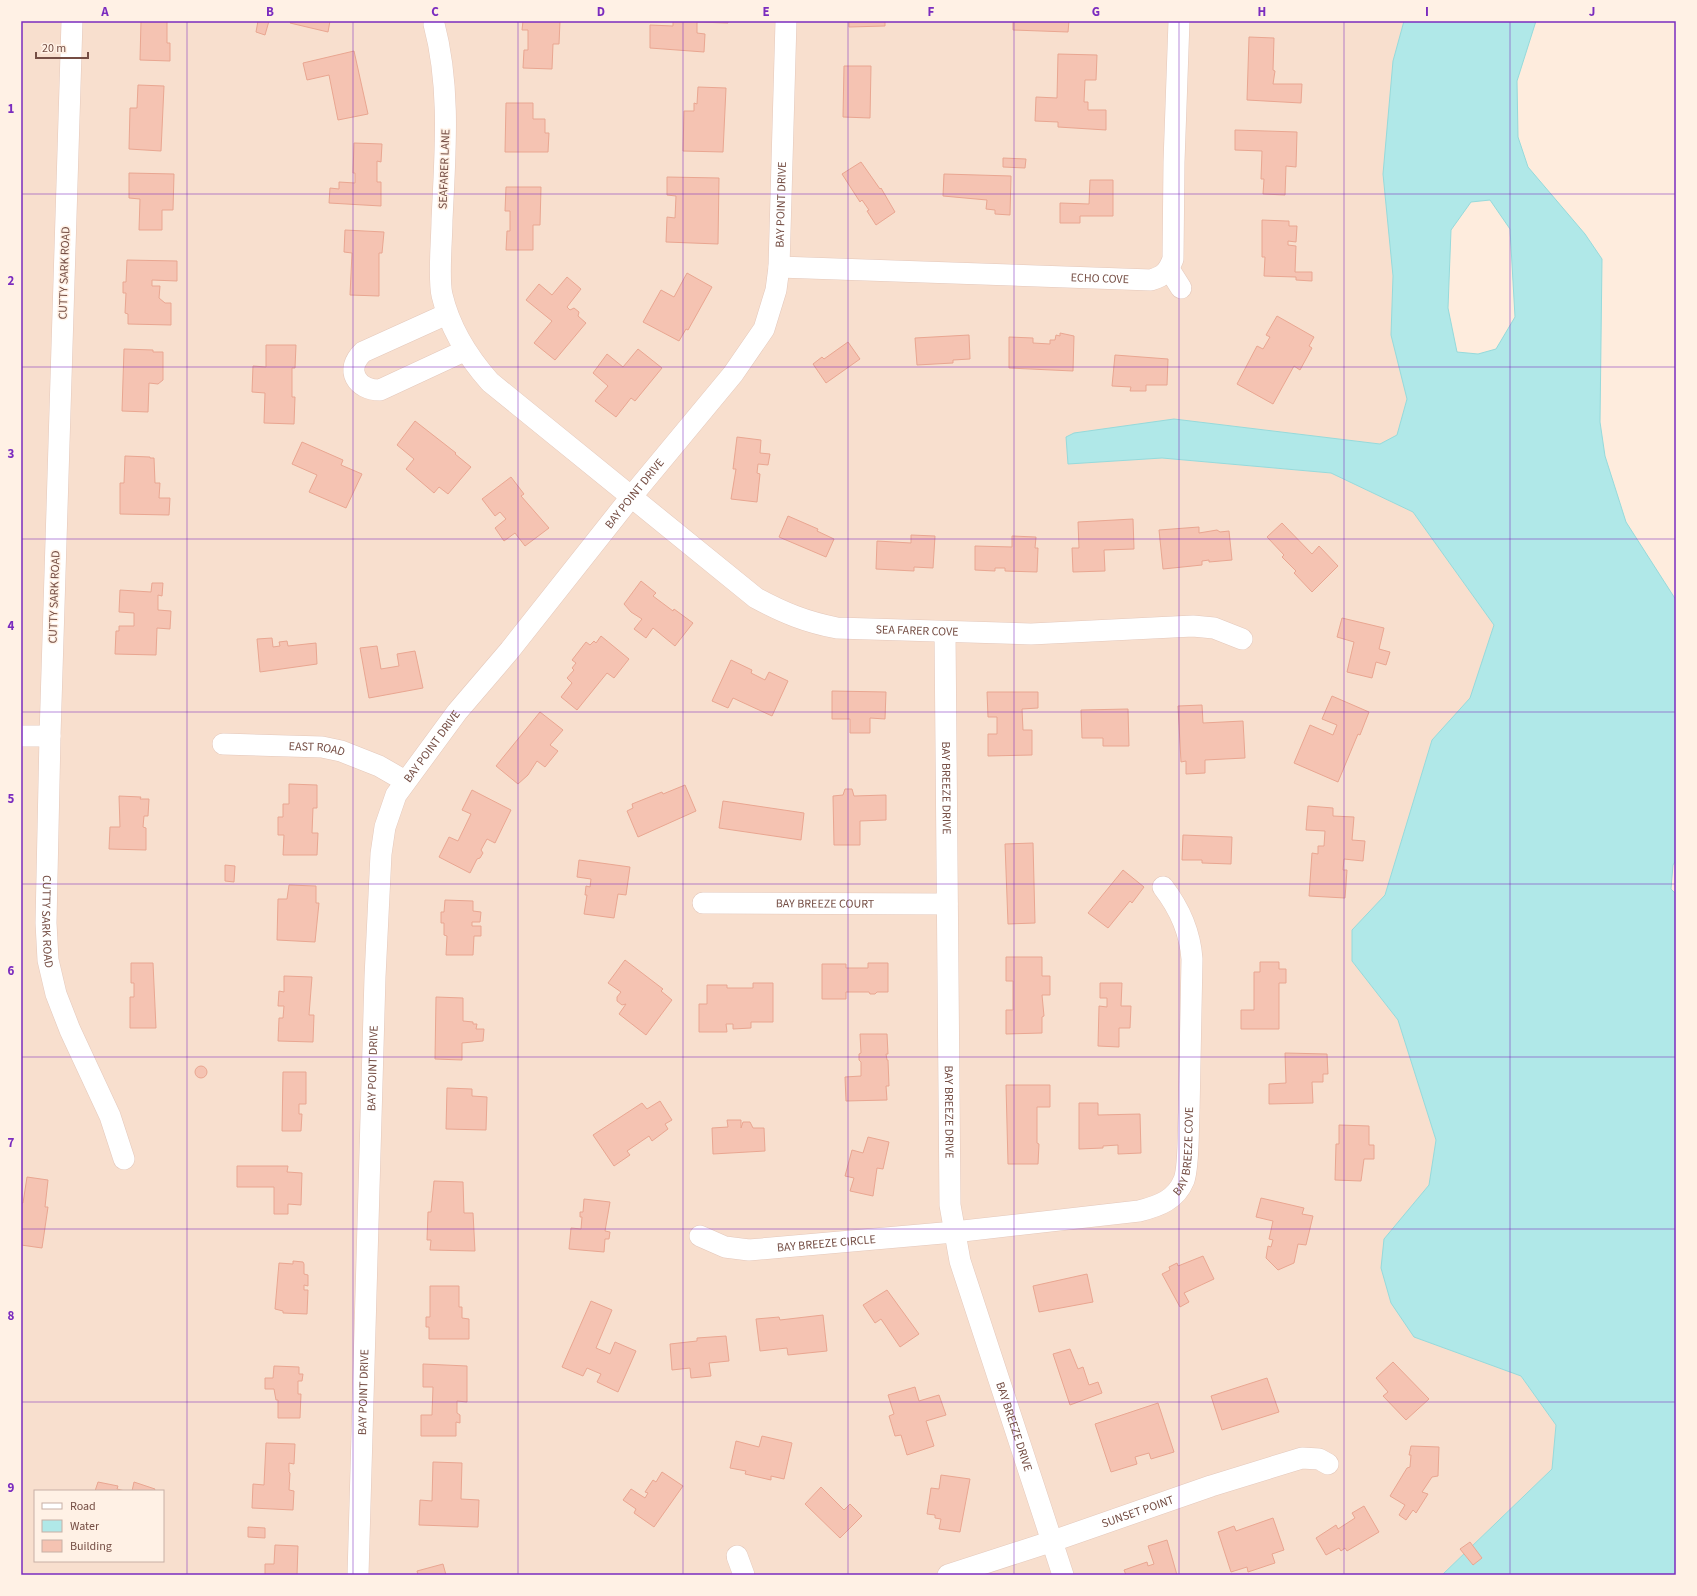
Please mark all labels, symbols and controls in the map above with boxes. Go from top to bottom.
text: A [100,3,109,21]
text: B [266,3,274,21]
text: C [431,3,439,21]
text: D [597,3,605,21]
text: E [762,3,770,21]
text: F [928,3,935,21]
text: G [1092,3,1100,21]
text: H [1258,3,1266,21]
text: I [1425,3,1429,21]
text: J [1589,3,1595,21]
scale bar [36,34,88,60]
text: 20 m [42,40,66,57]
text: 1 [8,100,15,118]
street label: SEAFARER LANE [435,129,454,209]
street label: BAY POINT DRIVE [772,161,791,248]
street label: CUTTY SARK ROAD [54,226,75,320]
street label: ECHO COVE [1070,269,1129,288]
text: 2 [8,272,15,290]
text: 3 [8,445,15,463]
street label: BAY POINT DRIVE [601,455,668,532]
street label: CUTTY SARK ROAD [44,550,65,644]
text: 4 [8,617,15,635]
street label: SEA FARER COVE [875,621,959,641]
street label: BAY POINT DRIVE [400,707,465,786]
street label: EAST ROAD [288,738,347,761]
street label: BAY BREEZE DRIVE [937,741,955,835]
text: 5 [8,790,15,808]
street label: CUTTY SARK ROAD [37,875,58,970]
street label: BAY BREEZE COURT [776,895,875,913]
text: 6 [8,962,15,980]
street label: BAY POINT DRIVE [363,1025,383,1111]
street label: BAY BREEZE DRIVE [940,1065,958,1159]
street label: BAY BREEZE COVE [1169,1107,1198,1200]
text: 7 [8,1134,15,1152]
street label: BAY BREEZE CIRCLE [776,1231,876,1257]
text: 8 [8,1307,15,1325]
street label: BAY POINT DRIVE [354,1349,373,1435]
street label: BAY BREEZE DRIVE [991,1380,1036,1473]
text: 9 [8,1479,15,1497]
legend [34,1490,164,1562]
street label: SUNSET POINT [1099,1491,1177,1532]
text: Road [70,1498,96,1515]
text: Water [70,1518,100,1535]
text: Building [70,1538,112,1555]

